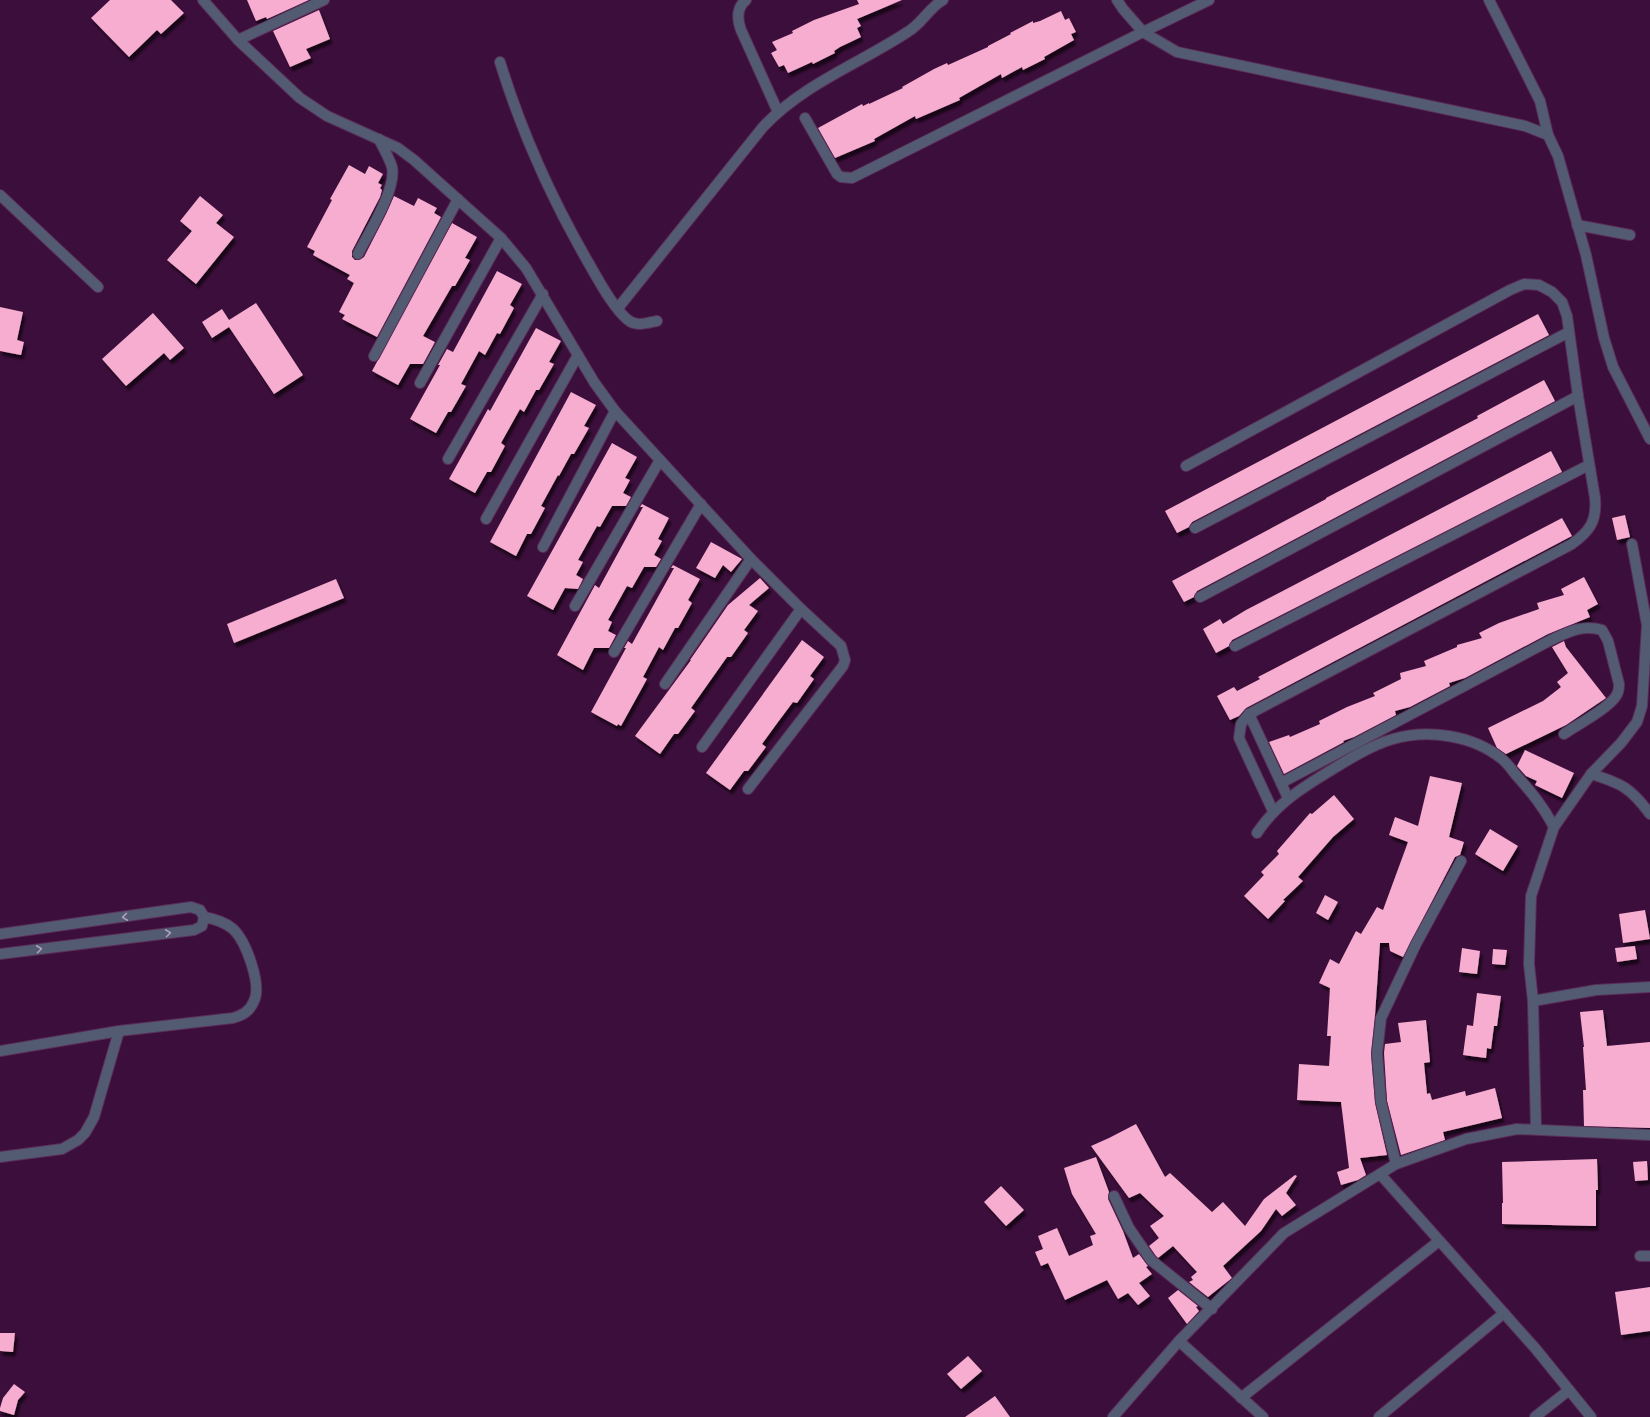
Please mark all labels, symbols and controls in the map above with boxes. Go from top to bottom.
one-way arrow [122,912,128,921]
one-way arrow [165,929,171,938]
one-way arrow [36,945,42,954]

